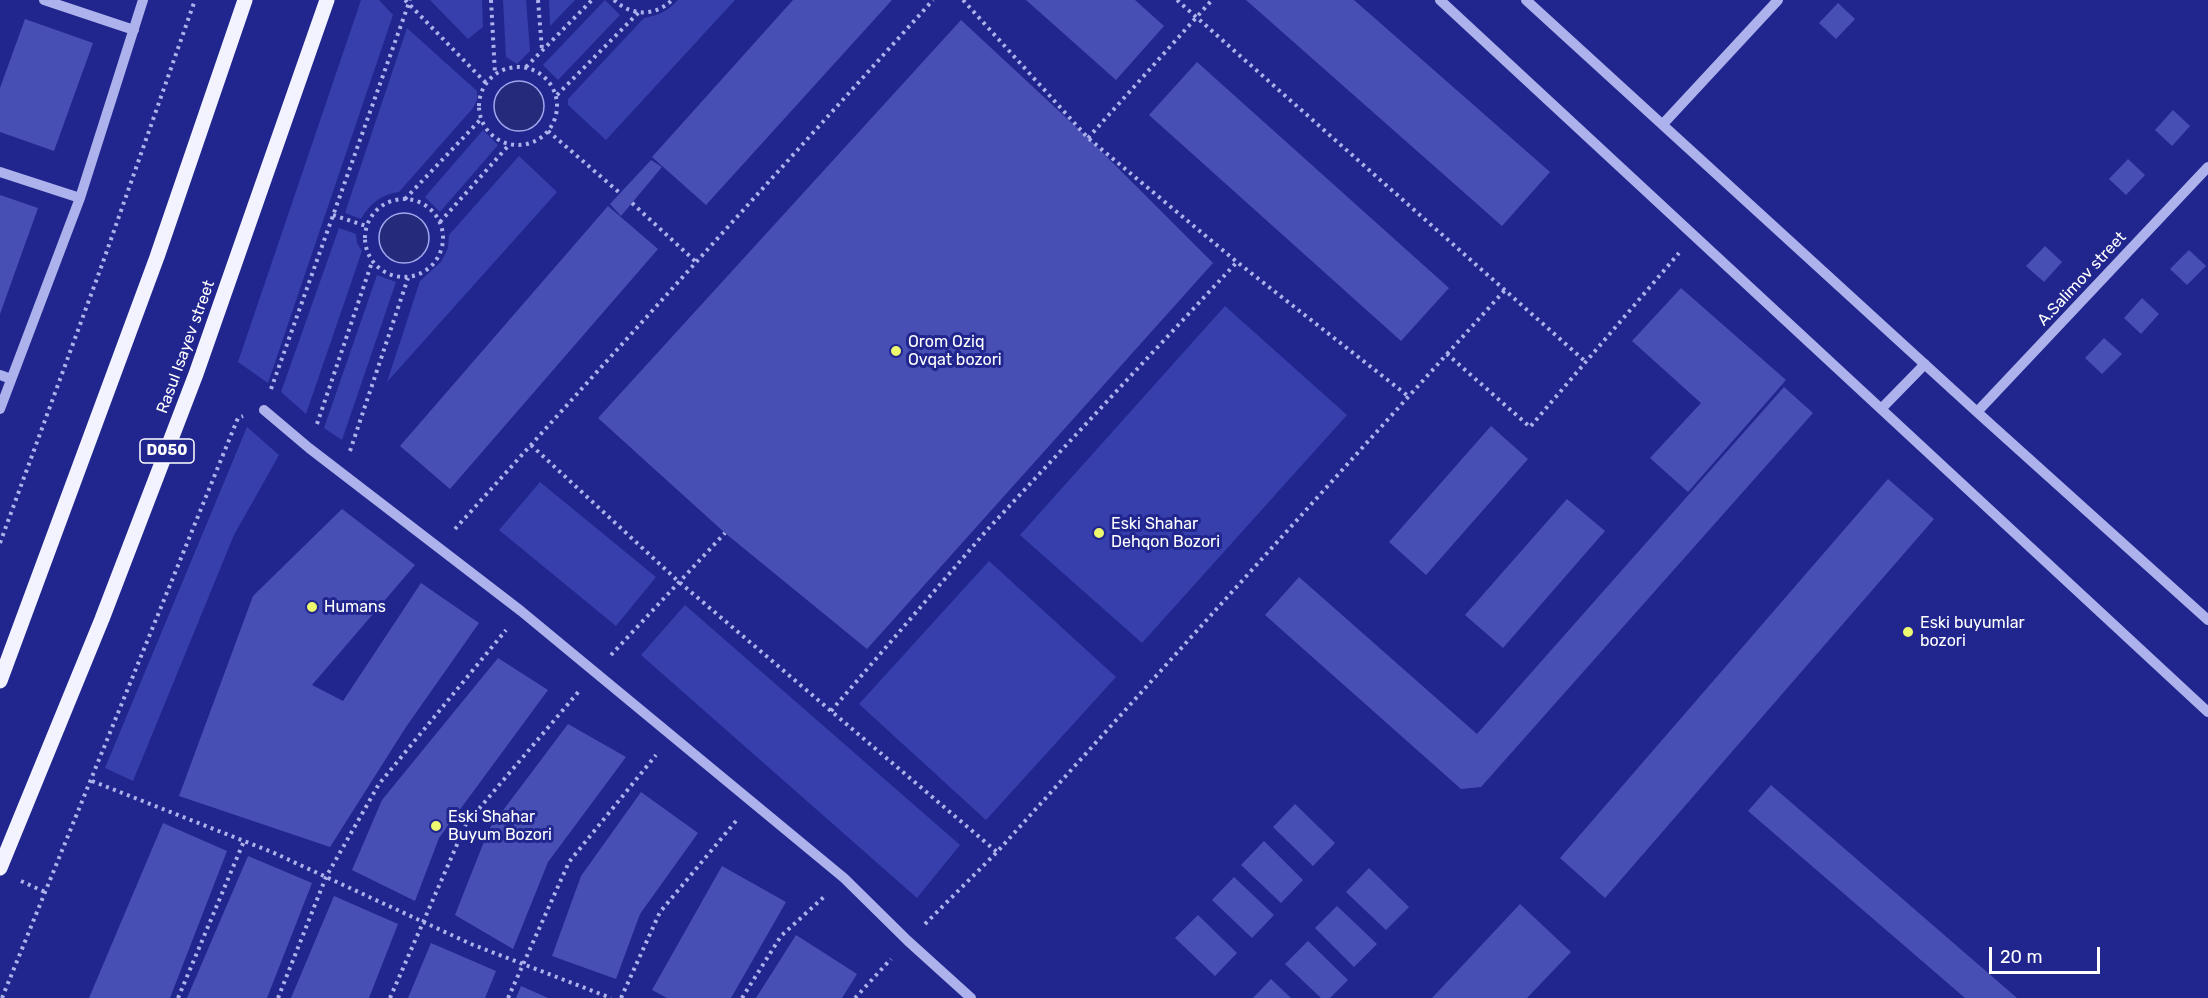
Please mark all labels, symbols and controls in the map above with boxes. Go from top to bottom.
street label: A.Salimov street [2034,228,2130,330]
street label: Rasul Isayev street [153,278,219,416]
place label: Orom Oziq Ovqat bozori [908,332,1002,370]
marker: Orom Oziq Ovqat bozori [889,344,903,358]
road number: D050 [140,439,194,463]
place label: Eski Shahar Dehqon Bozori [1111,514,1220,552]
marker: Eski Shahar Dehqon Bozori [1092,526,1106,540]
place label: Humans [324,597,386,617]
marker: Humans [305,600,319,614]
place label: Eski buyumlar bozori [1920,613,2025,651]
marker: Eski buyumlar bozori [1901,625,1915,639]
place label: Eski Shahar Buyum Bozori [448,807,552,845]
marker: Eski Shahar Buyum Bozori [429,819,443,833]
scale bar [1992,935,2103,973]
text: 20 m [2000,946,2042,968]

